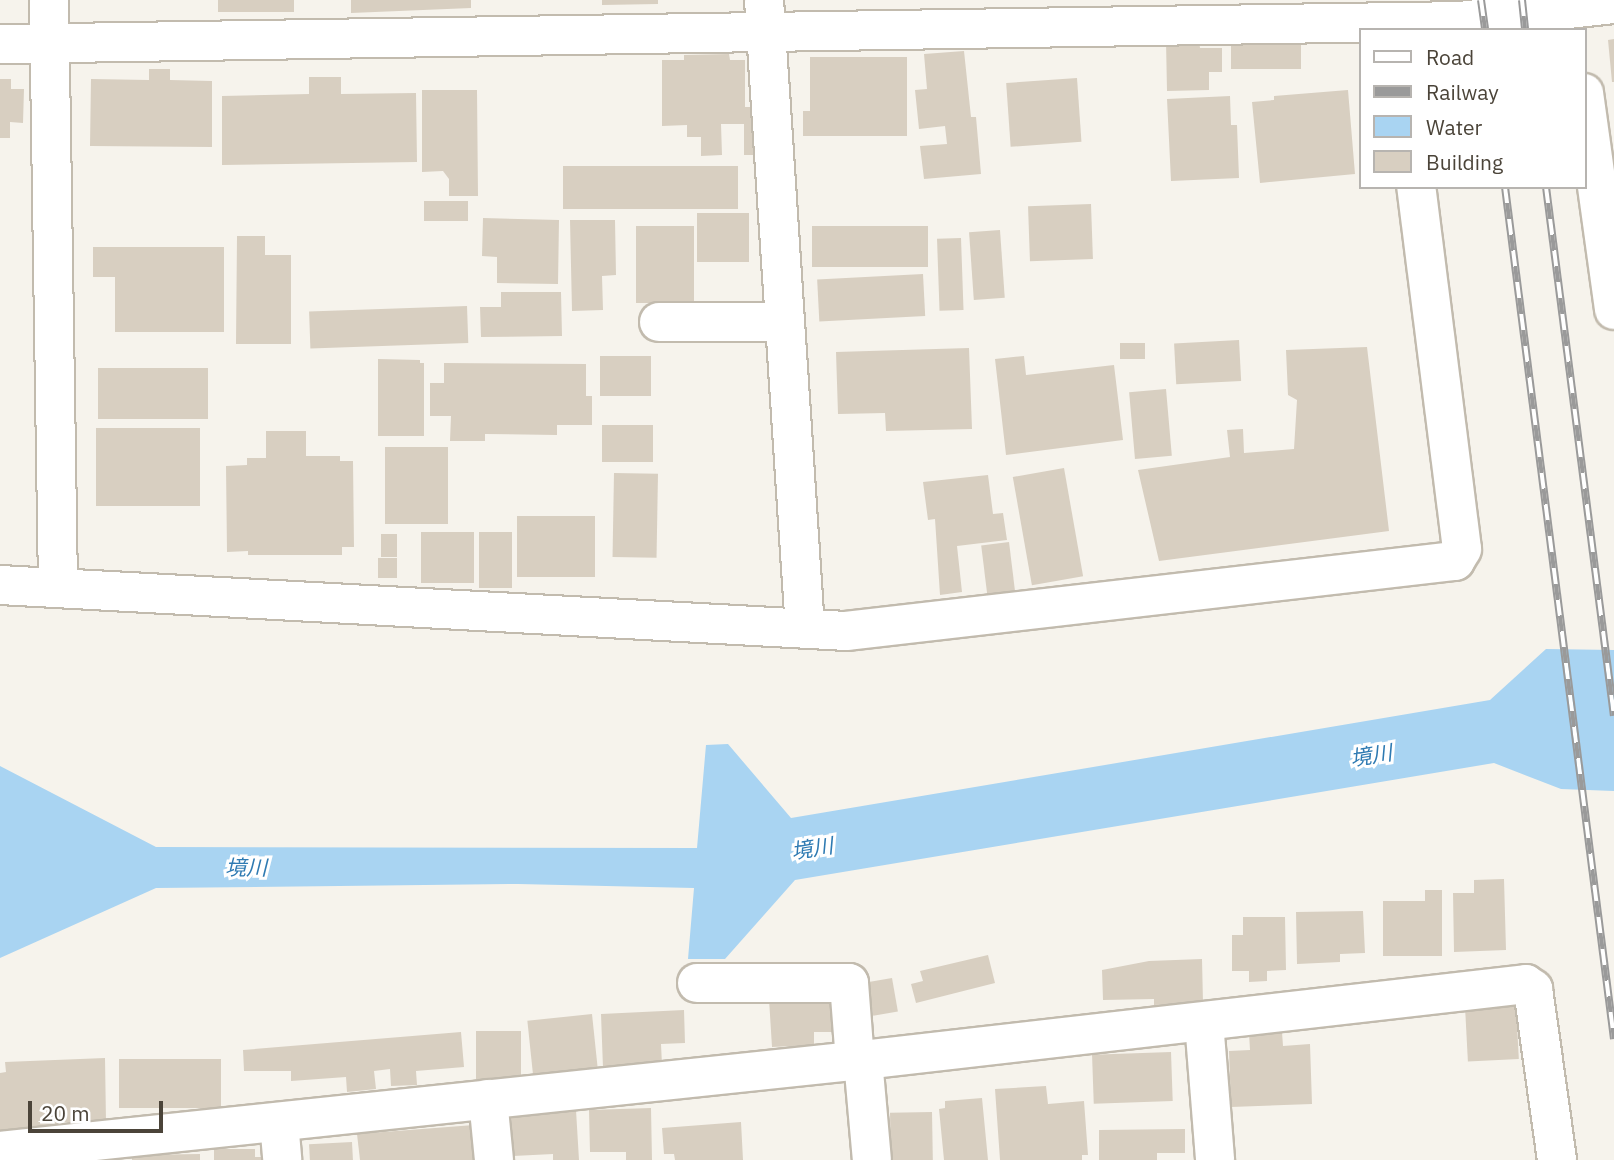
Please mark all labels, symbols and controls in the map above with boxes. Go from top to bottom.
legend [1358,28,1586,189]
text: Road [1426,43,1474,71]
text: Railway [1426,78,1499,106]
text: Water [1426,113,1482,141]
text: Building [1426,148,1503,176]
water label: 境川 [1348,739,1394,771]
water label: 境川 [789,832,835,864]
water label: 境川 [225,854,267,880]
scale bar [32,1086,166,1130]
text: 20 m [41,1099,90,1127]

